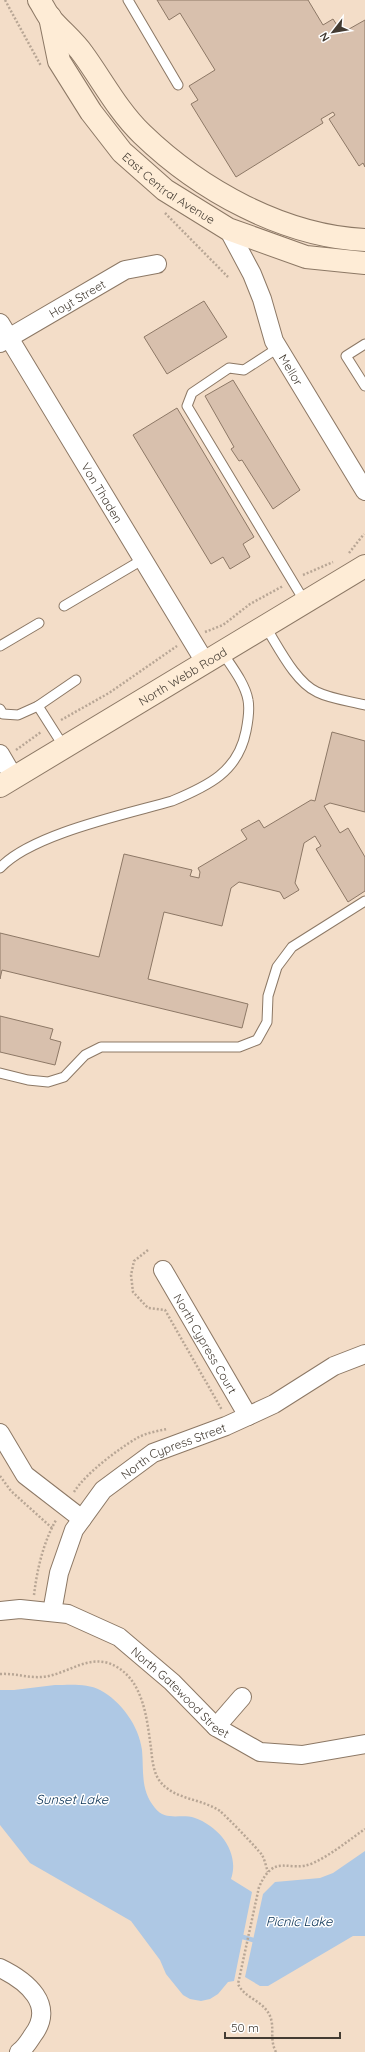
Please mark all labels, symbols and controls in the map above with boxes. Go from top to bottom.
north arrow [313,12,353,52]
text: N [316,30,333,44]
street label: East Central Avenue [120,149,218,227]
street label: Hoyt Street [46,276,108,320]
street label: Mellor [276,351,307,388]
street label: Von Thaden [79,460,126,525]
street label: North Webb Road [135,644,229,708]
street label: North Cypress Court [171,1291,241,1396]
street label: North Cypress Street [118,1419,228,1482]
street label: North Gatewood Street [128,1643,232,1741]
water label: Sunset Lake [36,1791,109,1807]
water label: Picnic Lake [266,1913,333,1929]
scale bar [225,2014,340,2040]
text: 50 m [231,2020,259,2035]

